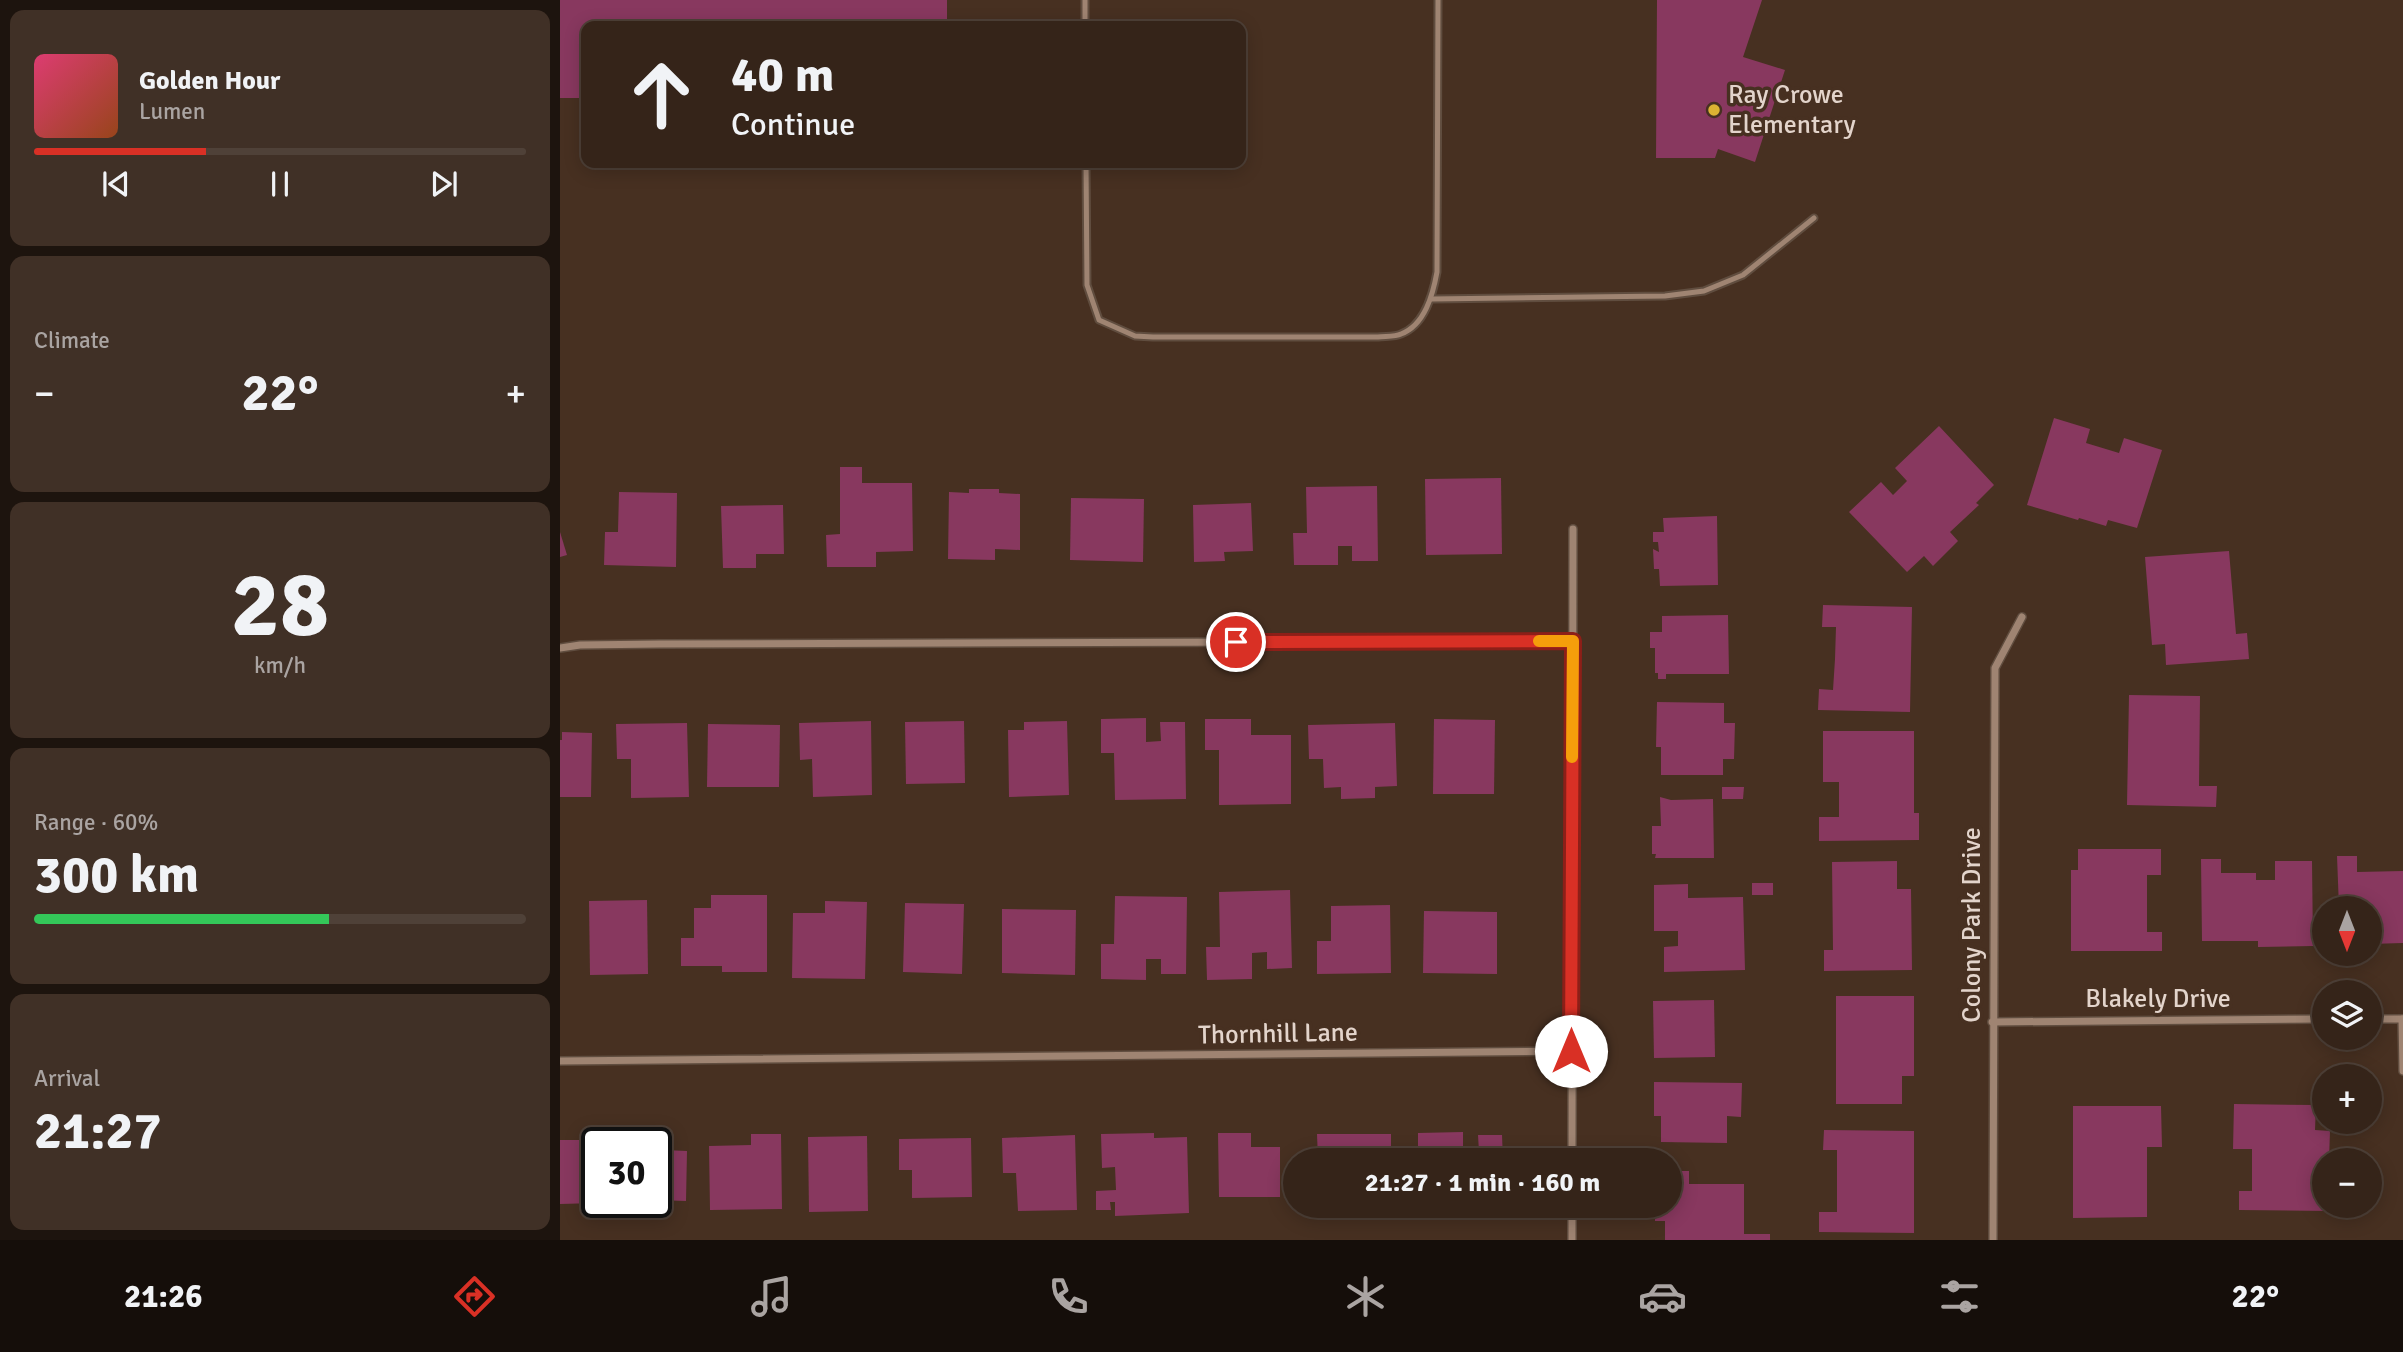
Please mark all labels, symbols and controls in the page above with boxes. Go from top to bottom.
text: 40 m [731,45,834,105]
icon: ahead [616,49,707,140]
text: Golden Hour [139,65,280,97]
place label: Ray Crowe Elementary [1728,79,1856,141]
text: Lumen [139,97,205,126]
marker: Ray Crowe Elementary [1706,102,1722,118]
text: Continue [731,105,855,144]
icon: previous [97,165,135,203]
icon: pause [261,165,299,203]
icon: next [425,165,463,203]
text: Climate [34,326,110,355]
text: 22° [242,361,318,425]
text: − [34,370,55,417]
text: + [505,370,526,417]
text: 28 [231,549,329,662]
pin [1206,612,1266,672]
icon: arrive [1217,623,1255,661]
text: km/h [254,651,306,680]
text: Range · 60% [34,808,158,837]
street label: Colony Park Drive [1956,827,1988,1023]
text: 300 km [34,843,199,907]
north arrow [2312,896,2382,966]
map controls [2312,896,2382,1218]
button: layers [2312,980,2382,1050]
street label: Blakely Drive [2085,983,2231,1015]
position arrow [1534,1014,1608,1088]
street label: Thornhill Lane [1198,1017,1358,1051]
text: Arrival [34,1064,100,1093]
button: + [2312,1064,2382,1134]
text: 21:27 [34,1099,162,1163]
speed limit sign: 30 [581,1127,672,1218]
button: − [2312,1148,2382,1218]
text: 21:27 · 1 min · 160 m [1365,1167,1600,1199]
icon: directions [450,1272,499,1321]
icon: music [747,1272,796,1321]
icon: phone [1044,1272,1093,1321]
icon: climate [1341,1272,1390,1321]
icon: car [1638,1272,1687,1321]
icon: filters [1935,1272,1984,1321]
text: 21:26 [124,1277,202,1316]
text: 22° [2232,1277,2279,1316]

